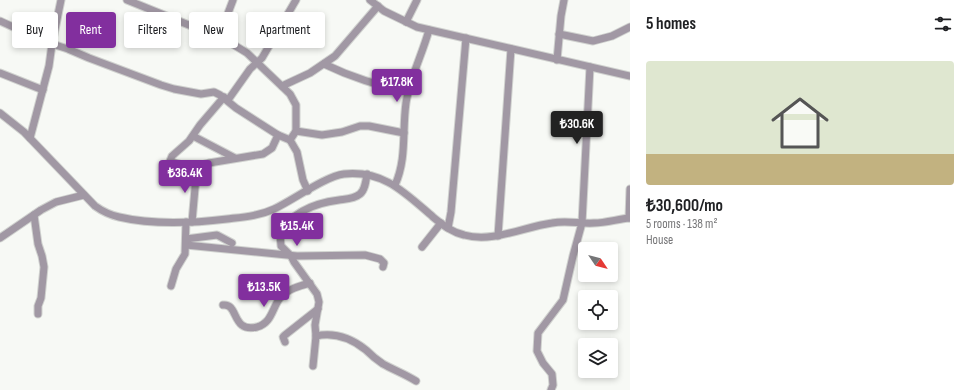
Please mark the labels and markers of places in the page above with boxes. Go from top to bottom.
pin: ₺17.8K [364,69,430,103]
pin: ₺30.6K [544,111,610,145]
pin: ₺36.4K [152,160,218,194]
pin: ₺15.4K [264,213,330,247]
pin: ₺13.5K [231,274,297,308]

